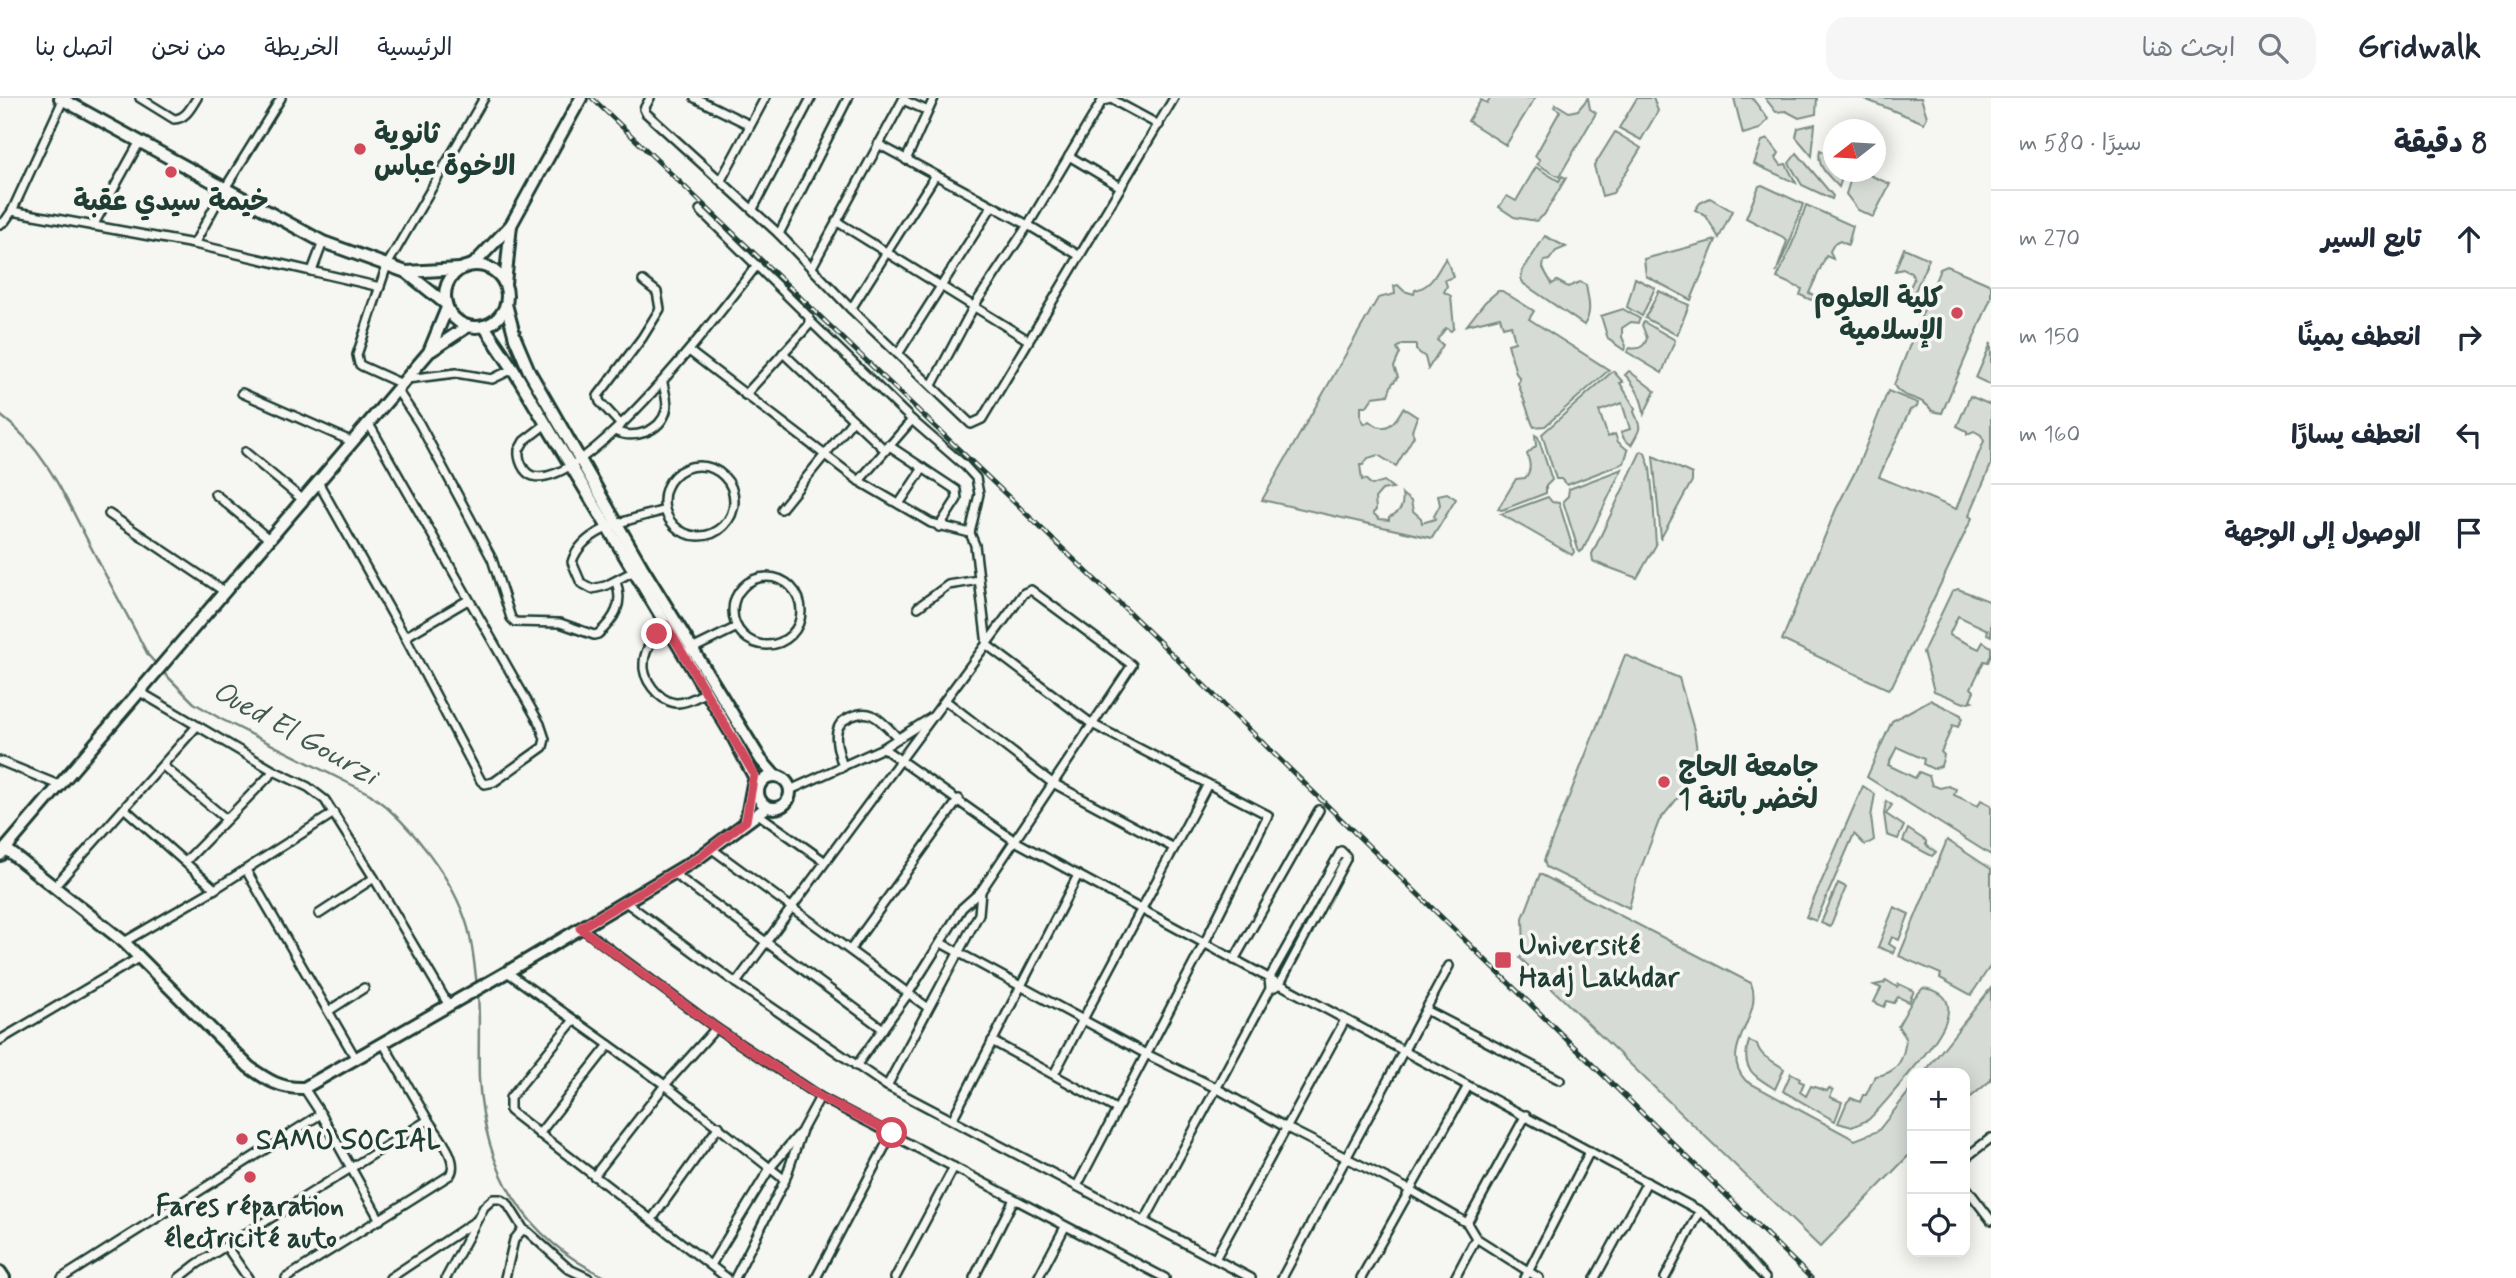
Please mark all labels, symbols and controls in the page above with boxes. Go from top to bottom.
search box [1826,17,2316,80]
text: Gridwalk [2358,26,2481,70]
icon: search [2254,29,2292,67]
text: ابحث هنا [2142,32,2236,66]
text: اتصل بنا [35,33,113,64]
text: من نحن [151,33,226,64]
text: الخريطة [264,33,339,64]
text: الرئيسية [377,33,453,64]
place label: ثانوية الاخوة عباس [374,117,515,186]
north arrow [1823,119,1886,182]
text: 8 دقيقة [2394,124,2488,163]
text: سيرًا · 580 m [2019,129,2141,159]
marker: ثانوية الاخوة عباس [352,141,368,157]
marker: خيمة سيدي عقبة [163,164,179,180]
place label: خيمة سيدي عقبة [73,184,269,221]
icon: ahead [2450,220,2488,258]
text: تابع السير [2321,223,2421,257]
text: 270 m [2019,224,2080,254]
place label: كلية العلوم الإسلامية [1814,281,1944,350]
marker: كلية العلوم الإسلامية [1949,305,1965,321]
icon: right [2450,318,2488,356]
text: انعطف يمينًا [2298,321,2421,355]
text: 150 m [2019,322,2080,352]
icon: left [2450,416,2488,454]
text: انعطف يسارًا [2291,419,2421,453]
text: 160 m [2019,420,2080,450]
icon: arrive [2450,514,2488,552]
text: الوصول إلى الوجهة [2224,517,2421,551]
route end [641,618,672,649]
water label: Oued El Gourzi [206,672,388,796]
place label: جامعة الحاج لخضر باتنة 1 [1678,750,1819,819]
marker: جامعة الحاج لخضر باتنة 1 [1656,774,1672,790]
place label: Université Hadj Lakhdar [1519,928,1681,997]
marker: Université Hadj Lakhdar [1493,950,1513,970]
map controls [1907,1068,1970,1257]
button: + [1907,1068,1970,1131]
route start [876,1117,907,1148]
place label: SAMU SOCIAL [256,1123,441,1160]
marker: SAMU SOCIAL [234,1131,250,1147]
button: − [1907,1131,1970,1194]
marker: Fares réparation électricité auto [242,1169,258,1185]
place label: Fares réparation électricité auto [156,1189,344,1258]
button: locate [1907,1194,1970,1257]

